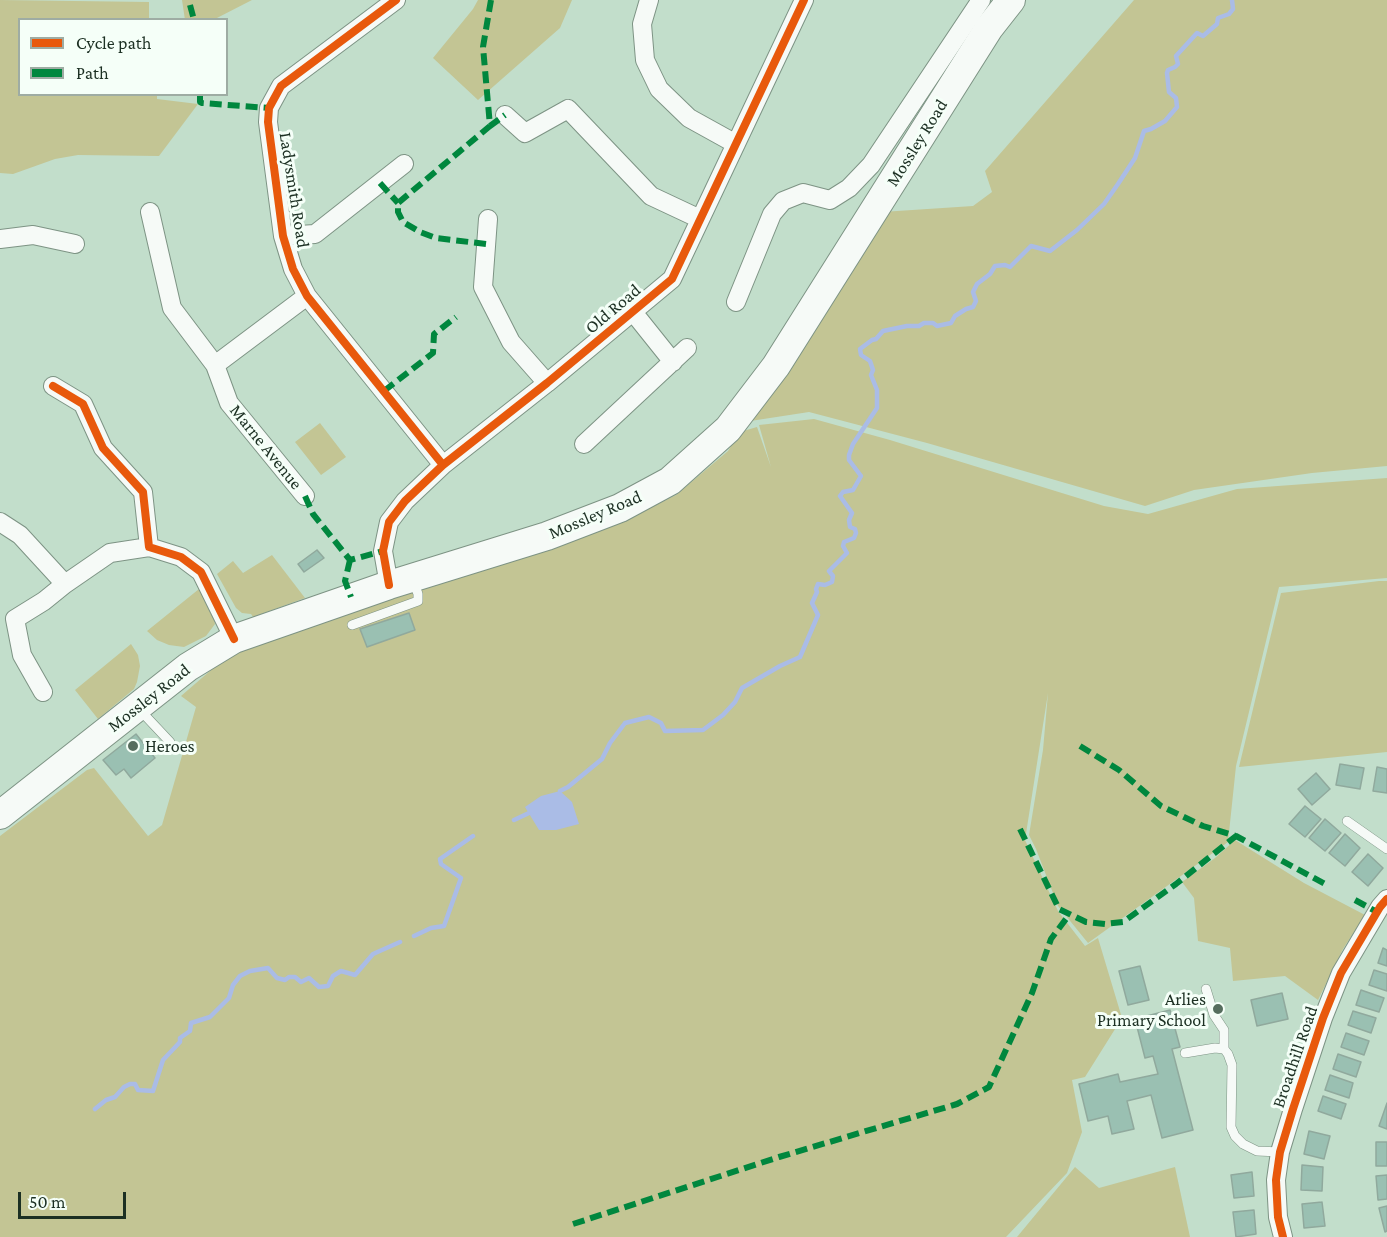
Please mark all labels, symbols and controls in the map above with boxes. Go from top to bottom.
legend [18,18,228,96]
text: Cycle path [76,33,151,53]
text: Path [76,63,109,83]
street label: Mossley Road [882,95,952,191]
street label: Ladysmith Road [274,131,314,249]
street label: Old Road [581,279,645,339]
street label: Marne Avenue [225,400,307,494]
street label: Mossley Road [545,486,645,544]
street label: Mossley Road [103,659,195,737]
place label: Heroes [145,735,195,757]
marker: Heroes [126,739,140,753]
place label: Arlies Primary School [1097,988,1206,1030]
marker: Arlies Primary School [1211,1002,1225,1016]
street label: Broadhill Road [1267,1003,1323,1111]
scale bar [21,1180,129,1218]
text: 50 m [29,1192,66,1212]

